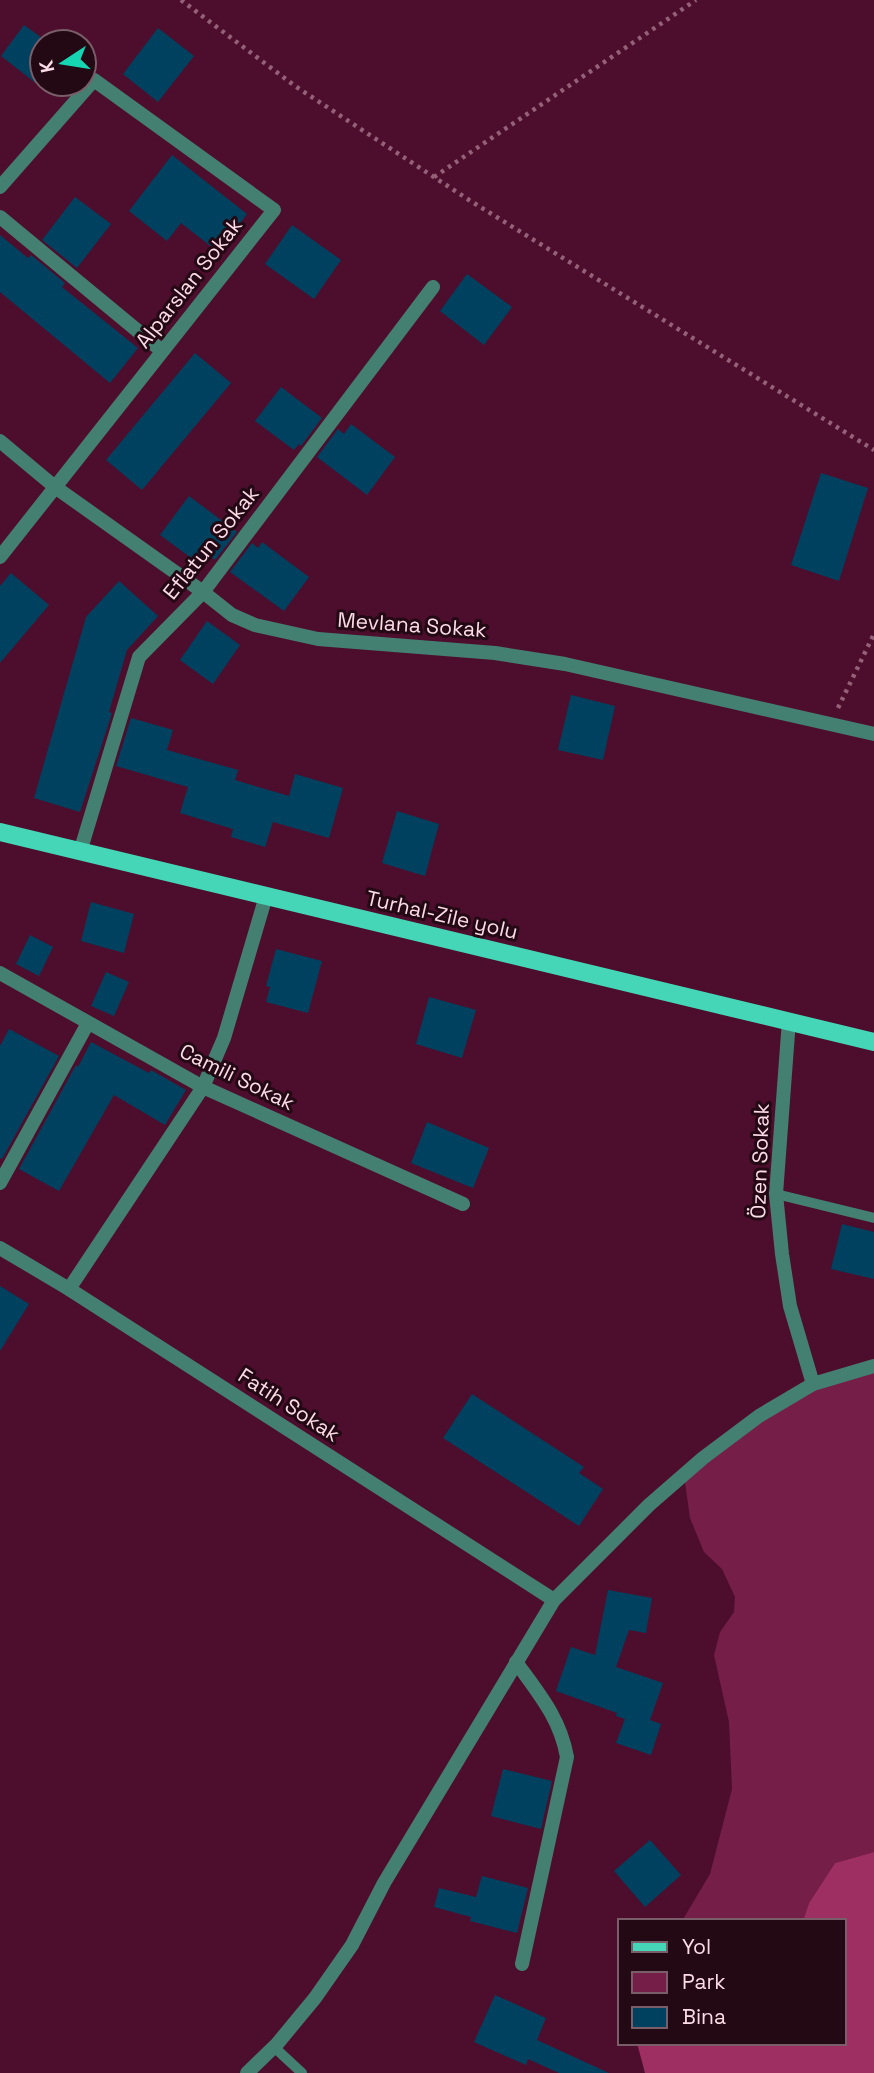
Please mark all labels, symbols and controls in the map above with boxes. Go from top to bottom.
north arrow [28,28,98,98]
text: K [33,58,60,75]
street label: Alparslan Sokak [129,212,248,353]
street label: Eflatun Sokak [157,480,265,605]
street label: Mevlana Sokak [337,606,487,643]
street label: Turhal-Zile yolu [364,884,520,945]
street label: Camili Sokak [175,1037,299,1116]
street label: Özen Sokak [744,1103,775,1219]
street label: Fatih Sokak [233,1362,345,1447]
legend [618,1919,846,2045]
text: Yol [682,1933,711,1960]
text: Park [682,1968,726,1995]
text: Bina [682,2003,726,2030]

